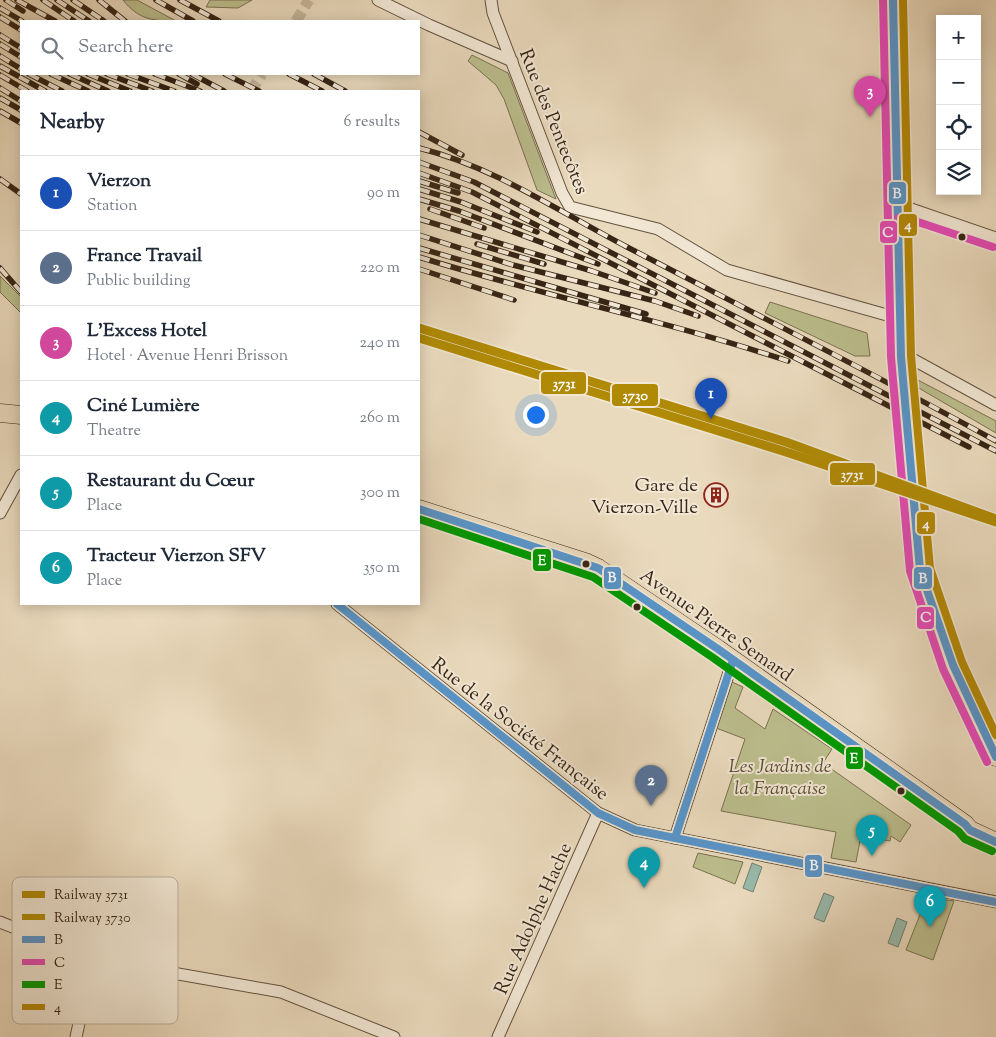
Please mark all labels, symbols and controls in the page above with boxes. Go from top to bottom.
map controls [936,15,981,195]
button: + [936,15,981,60]
search box [20,20,420,75]
icon: search [38,34,66,62]
text: Search here [78,34,173,61]
street label: Rue des Pentecôtes [511,45,594,199]
button: − [936,60,981,105]
pin: 3 [854,76,886,117]
button: locate [936,105,981,150]
text: Nearby [40,108,105,138]
text: 6 results [344,111,400,134]
button: layers [936,150,981,195]
text: Vierzon [87,168,151,195]
line badge: B [888,181,907,205]
text: 1 [53,182,59,205]
text: 90 m [367,182,400,205]
text: B [893,185,902,205]
text: Station [87,195,137,218]
line badge: 4 [898,213,918,237]
text: 4 [903,216,912,236]
line badge: C [879,220,898,244]
text: C [882,224,894,244]
unlabelled marker [957,232,967,242]
text: France Travail [87,243,202,270]
text: 2 [52,257,60,280]
text: 220 m [360,257,400,280]
text: Public building [87,270,191,293]
text: L'Excess Hotel [87,318,207,345]
text: 3 [53,332,59,355]
text: 240 m [359,332,400,355]
text: Hotel · Avenue Henri Brisson [87,345,288,368]
line badge: 3731 [540,371,587,395]
text: 3731 [552,375,576,395]
pin: 1 [695,378,727,419]
line badge: 3730 [611,383,659,407]
text: 3730 [622,387,648,407]
text: Ciné Lumière [87,393,200,420]
your location [523,402,549,428]
text: 4 [52,407,60,430]
text: 260 m [359,407,400,430]
text: Theatre [87,420,141,443]
line badge: 3731 [829,462,876,486]
text: 3731 [840,466,864,486]
text: Restaurant du Cœur [87,468,255,495]
place label: Gare de Vierzon-Ville [591,473,698,522]
text: 5 [53,482,59,505]
text: 300 m [360,482,400,505]
building icon: Gare de Vierzon-Ville [703,482,729,508]
text: Place [87,495,122,518]
line badge: 4 [916,511,936,535]
text: 4 [921,515,930,535]
text: Tracteur Vierzon SFV [87,543,266,570]
line badge: E [532,548,552,572]
text: E [538,552,547,572]
text: 6 [52,557,60,580]
text: 350 m [363,557,400,580]
unlabelled marker [581,559,591,569]
street label: Avenue Pierre Semard [633,563,798,689]
line badge: B [603,566,622,590]
line badge: B [913,566,933,590]
text: B [608,569,617,589]
text: Place [87,570,122,593]
text: B [919,570,928,590]
unlabelled marker [632,602,642,612]
line badge: C [916,606,935,630]
text: C [920,609,932,629]
street label: Rue de la Société Française [425,652,614,808]
line badge: E [845,746,864,770]
text: E [850,750,859,770]
park label: Les Jardins de la Française [729,754,832,803]
pin: 2 [635,765,667,806]
unlabelled marker [896,786,906,796]
pin: 5 [856,815,888,856]
street label: Rue Adolphe Hache [489,839,580,999]
pin: 4 [628,847,660,888]
line badge: B [804,854,823,878]
text: B [810,857,819,877]
legend [12,877,178,1024]
text: Railway 3731 [54,886,128,906]
pin: 6 [914,886,946,927]
text: Railway 3730 [54,909,131,929]
text: B [54,931,63,951]
text: C [54,954,65,974]
text: E [54,976,63,996]
text: 4 [54,999,61,1019]

